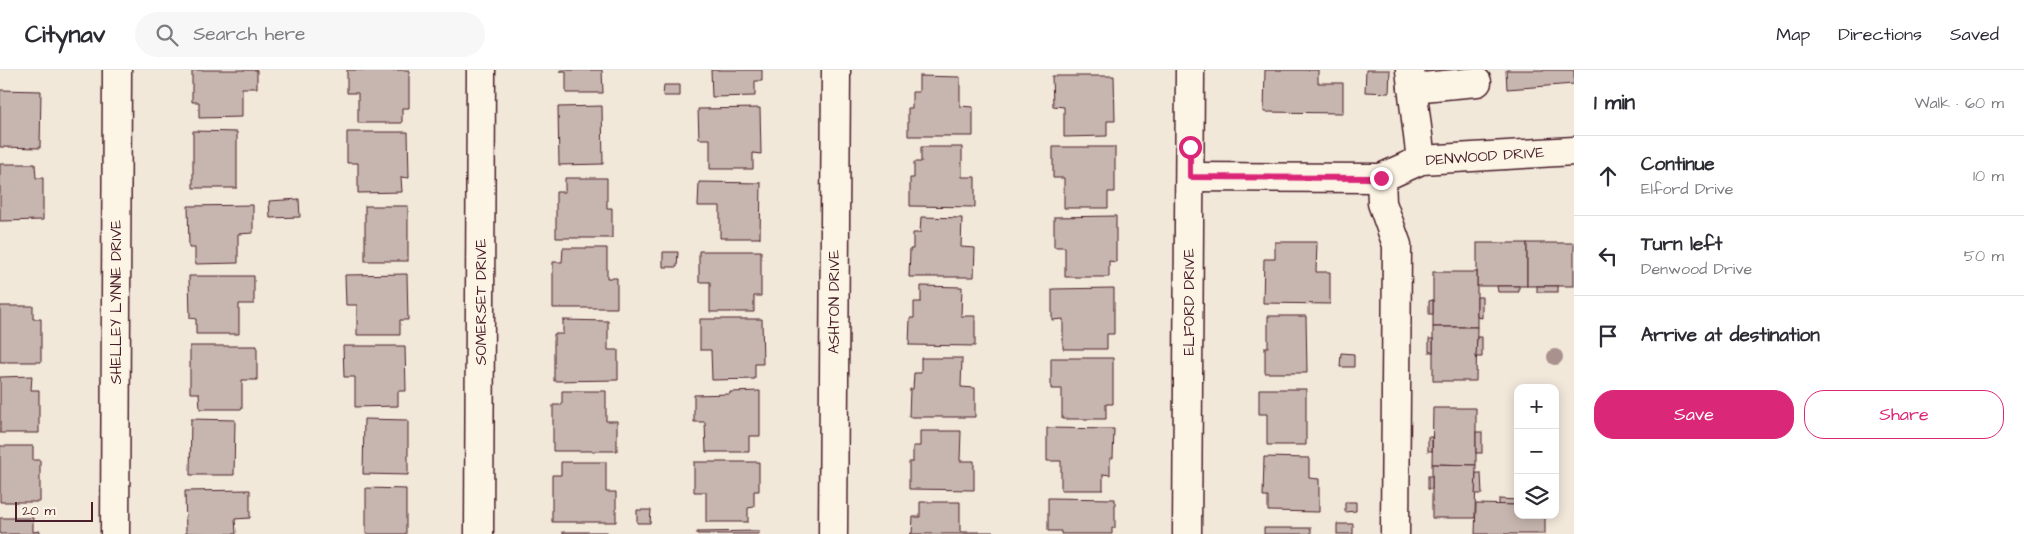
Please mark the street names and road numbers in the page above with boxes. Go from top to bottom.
street label: DENWOOD DRIVE [1425,142,1545,171]
street label: SHELLEY LYNNE DRIVE [106,220,127,384]
street label: SOMERSET DRIVE [471,239,492,365]
street label: ELFORD DRIVE [1179,248,1200,356]
street label: ASHTON DRIVE [824,250,845,354]

